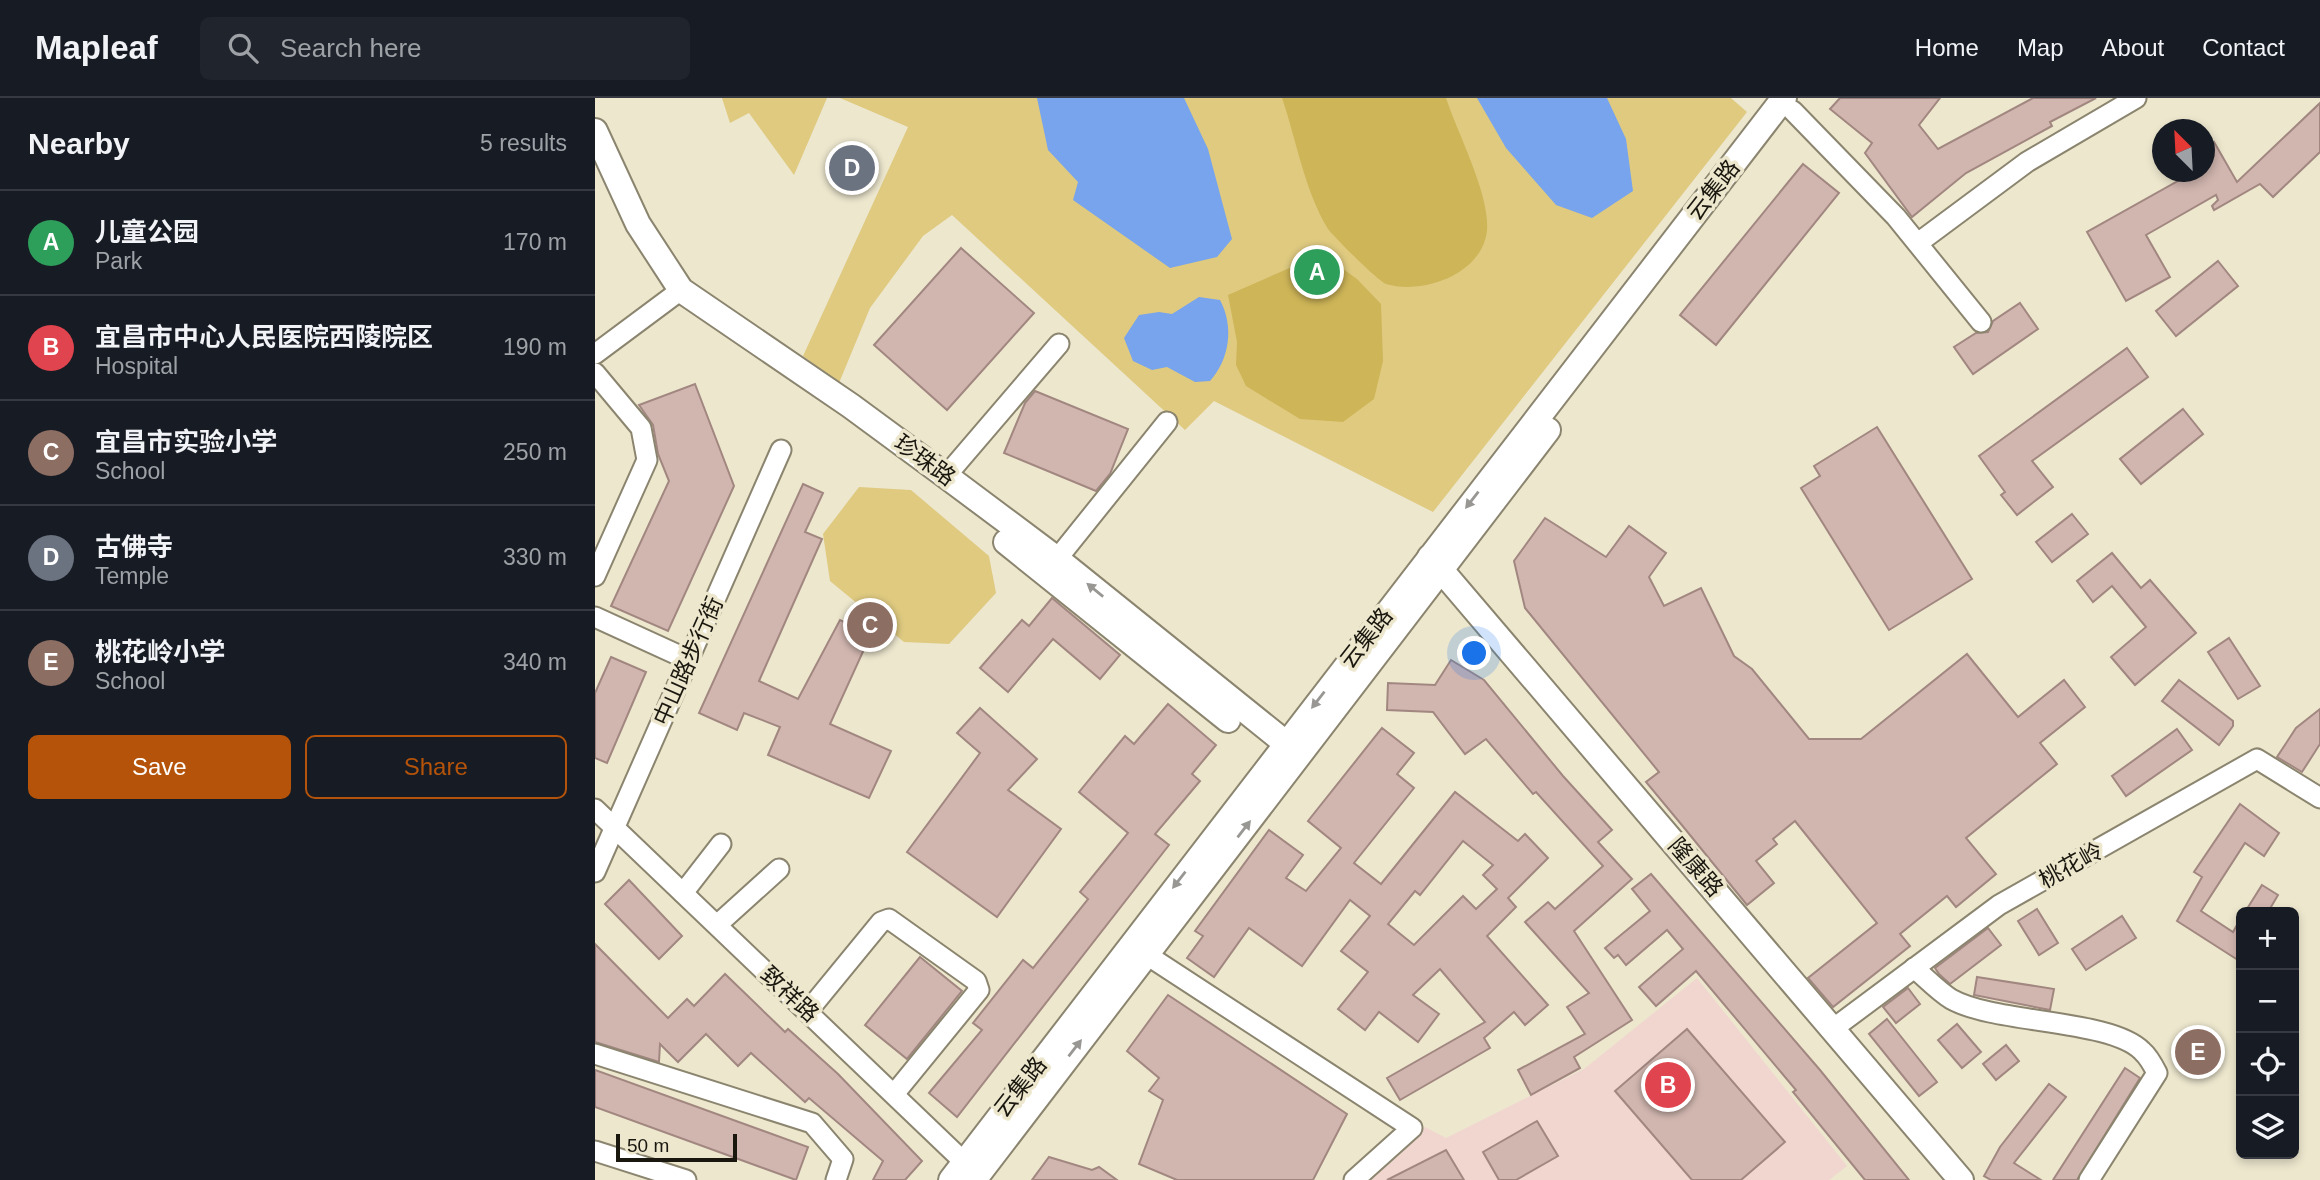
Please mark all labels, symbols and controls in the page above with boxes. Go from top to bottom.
search box [200,17,690,80]
text: Mapleaf [35,29,158,66]
icon: search [224,29,262,67]
text: Search here [280,33,422,63]
text: Home [1915,34,1979,61]
text: Map [2017,34,2064,61]
text: About [2102,34,2164,61]
text: Contact [2202,34,2285,61]
north arrow [2152,119,2215,182]
text: Nearby [28,127,130,160]
text: 5 results [480,130,567,156]
pin: D [829,142,875,194]
street label: 云集路 [1682,155,1744,225]
text: 儿童公园 [95,217,199,247]
text: A [43,229,59,255]
text: 170 m [503,229,567,255]
pin: A [1294,246,1340,298]
text: Park [95,248,142,274]
text: 宜昌市中心人民医院西陵院区 [95,322,433,352]
text: B [43,334,59,360]
text: 190 m [503,334,567,360]
text: Hospital [95,353,178,379]
text: 宜昌市实验小学 [95,427,277,457]
street label: 珍珠路 [889,429,961,491]
text: C [43,439,59,465]
text: 250 m [503,439,567,465]
text: School [95,458,165,484]
one-way arrow [1464,491,1479,509]
text: 古佛寺 [95,532,173,562]
text: D [43,544,59,570]
text: 330 m [503,544,567,570]
text: Temple [95,563,169,589]
one-way arrow [1086,583,1104,598]
street label: 中山路步行街 [648,593,728,729]
pin: C [847,599,893,651]
street label: 云集路 [1335,603,1397,673]
your location [1457,636,1491,670]
text: 桃花岭小学 [95,637,225,667]
text: E [43,649,59,675]
text: 340 m [503,649,567,675]
text: School [95,668,165,694]
one-way arrow [1312,691,1326,709]
button: Save [28,735,291,799]
button: Share [305,735,567,799]
one-way arrow [1237,821,1252,839]
street label: 隆康路 [1664,832,1728,902]
street label: 桃花岭 [2035,837,2107,893]
one-way arrow [1173,871,1187,889]
map controls [2236,907,2299,1159]
button: + [2236,907,2299,970]
street label: 致祥路 [756,961,824,1027]
button: − [2236,970,2299,1033]
pin: E [2175,1026,2221,1078]
button: locate [2236,1033,2299,1096]
one-way arrow [1068,1039,1082,1057]
street label: 云集路 [989,1052,1051,1122]
pin: B [1645,1059,1691,1111]
button: layers [2236,1096,2299,1159]
scale bar [616,1131,737,1163]
text: 50 m [627,1135,669,1156]

